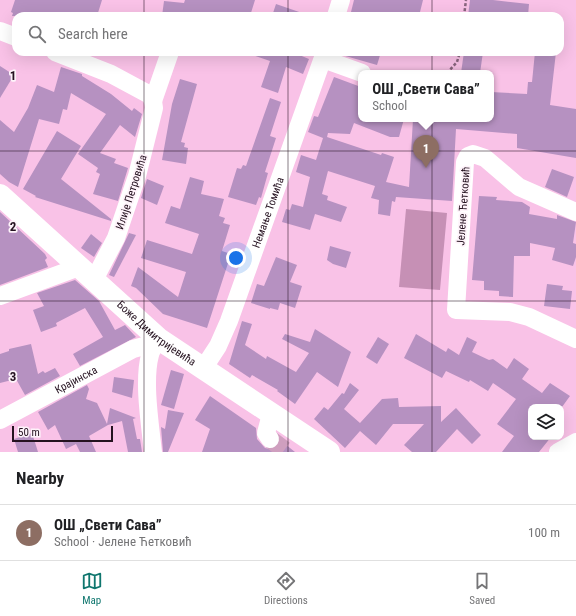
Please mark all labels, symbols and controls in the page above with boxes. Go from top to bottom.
search box [12,12,564,56]
icon: search [26,23,48,45]
text: Search here [58,25,128,43]
text: 1 [10,68,16,83]
popup [358,70,494,122]
text: ОШ „Свети Сава” [372,80,480,98]
text: School [372,98,407,113]
pin: 1 [413,135,439,168]
street label: Илије Петровића [113,153,150,231]
street label: Јелене Ћетковић [454,166,473,246]
street label: Немање Томића [250,175,287,250]
text: 2 [10,219,17,234]
your location [226,248,246,268]
street label: Боже Димитријевића [114,298,198,369]
street label: Крајинска [53,363,100,397]
text: 3 [10,369,16,384]
map controls [528,404,564,440]
button: layers [528,404,564,440]
scale bar [12,424,113,443]
text: 50 m [18,426,40,439]
text: Nearby [16,468,64,488]
text: ОШ „Свети Сава” [54,516,162,534]
text: 1 [26,525,32,540]
text: 100 m [528,525,560,540]
text: School · Јелене Ћетковић [54,534,192,549]
tab: Map [81,570,103,607]
tab: Directions [264,570,308,607]
tab: Saved [469,570,495,607]

